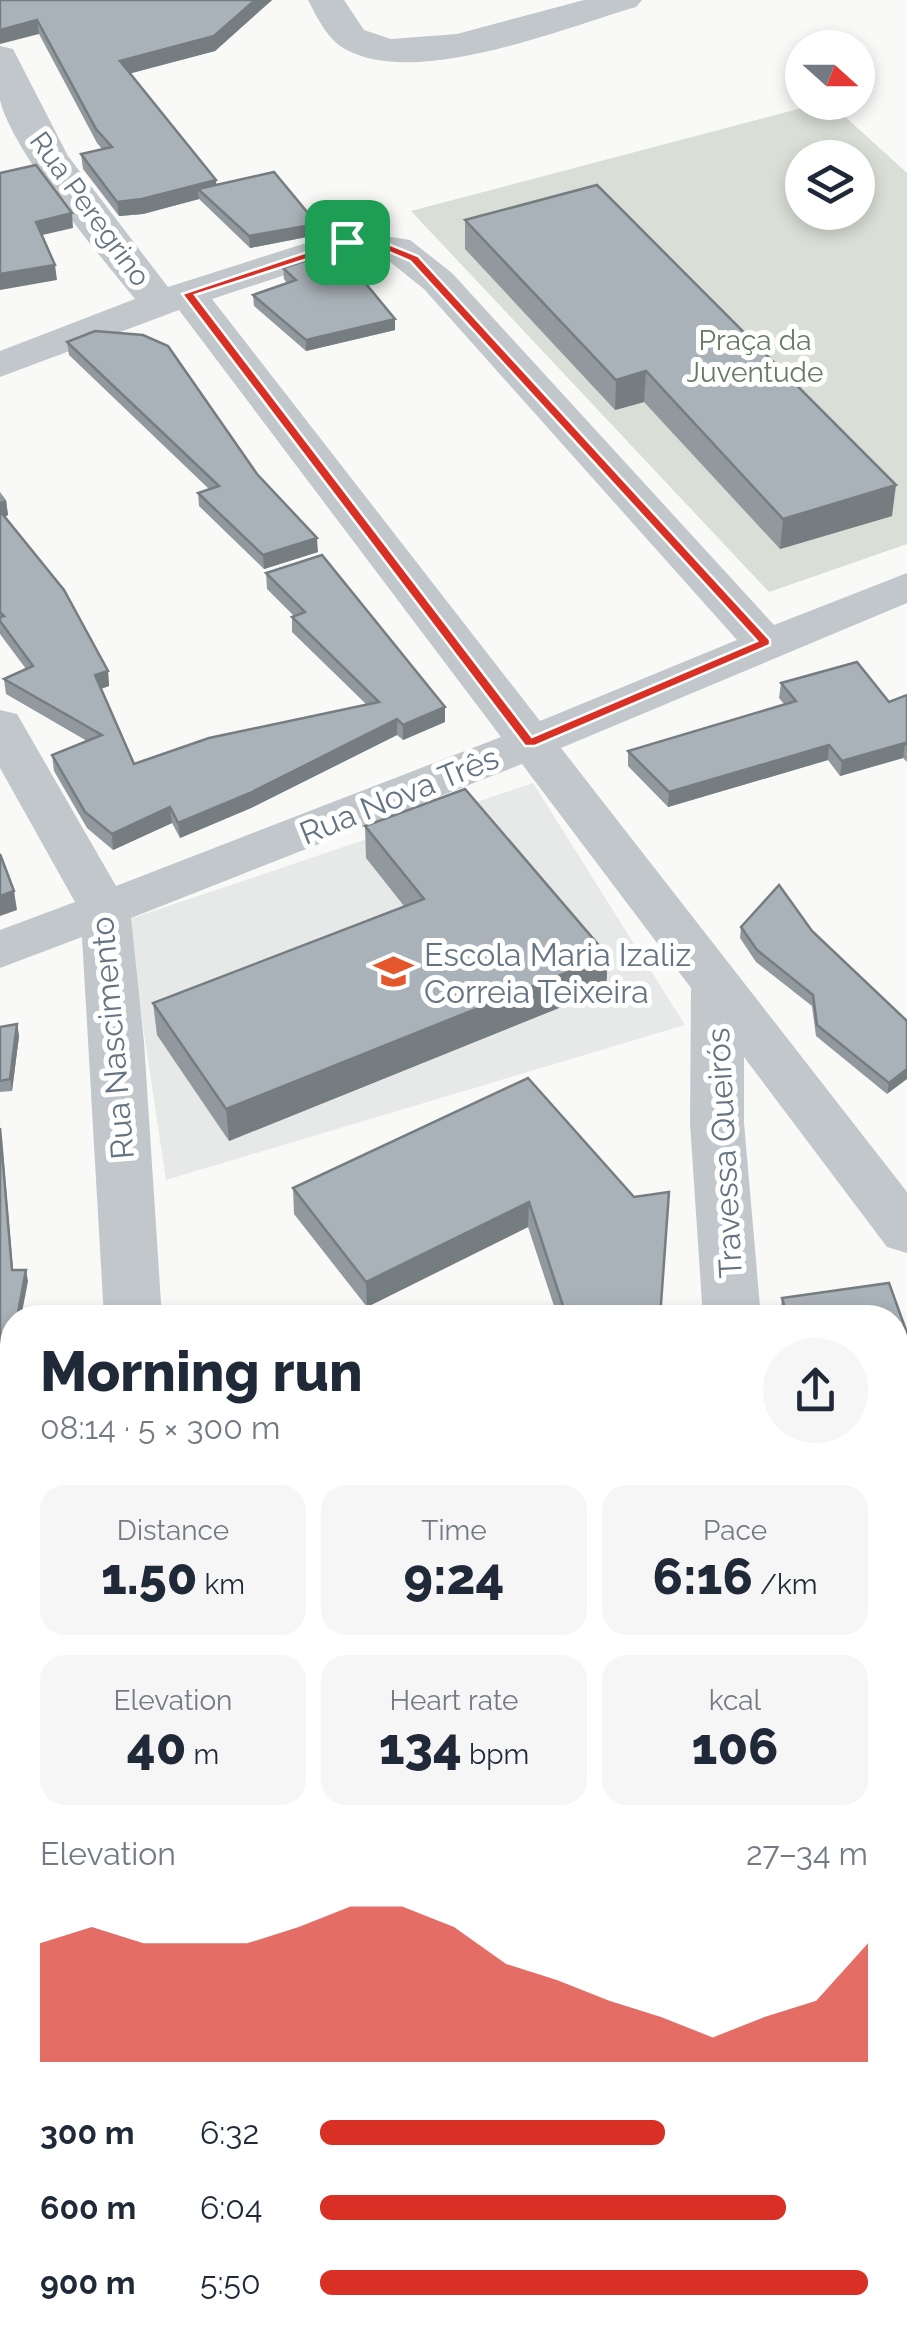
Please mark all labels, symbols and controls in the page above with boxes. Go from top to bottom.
north arrow [785,30,875,120]
map controls [785,30,875,230]
street label: Rua Peregrino [23,125,157,293]
button: layers [785,140,875,230]
pin [305,200,390,285]
icon: arrive [320,215,375,270]
park label: Praça da Juventude [687,324,823,389]
street label: Rua Nova Três [294,738,504,852]
street label: Rua Nascimento [83,915,141,1161]
place label: Escola Maria Izaliz Correia Teixeira [424,936,691,1010]
school or university icon: Escola Maria Izaliz Correia Teixeira [373,951,415,993]
street label: Travessa Queirós [699,1027,749,1279]
button: share [763,1338,868,1443]
text: Morning run [40,1339,363,1404]
text: 08:14 · 5 × 300 m [40,1409,280,1446]
text: Distance [117,1514,229,1547]
text: Time [421,1514,487,1547]
text: Pace [703,1514,767,1547]
text: 1.50 [101,1547,197,1606]
text: 9:24 [403,1547,505,1606]
text: 6:16 [652,1547,753,1606]
text: km [197,1568,245,1601]
text: /km [753,1568,818,1601]
text: Elevation [114,1684,232,1717]
text: Heart rate [390,1684,518,1717]
text: kcal [709,1684,761,1717]
text: 40 [127,1717,186,1776]
text: 134 [379,1717,462,1776]
text: 106 [692,1717,779,1776]
text: m [186,1738,219,1771]
text: bpm [462,1738,529,1771]
text: Elevation [40,1835,176,1872]
text: 27–34 m [746,1835,868,1872]
text: 300 m [40,2114,135,2151]
text: 6:32 [200,2114,259,2151]
text: 600 m [40,2189,136,2226]
text: 6:04 [200,2189,262,2226]
text: 900 m [40,2264,136,2301]
text: 5:50 [200,2264,260,2301]

